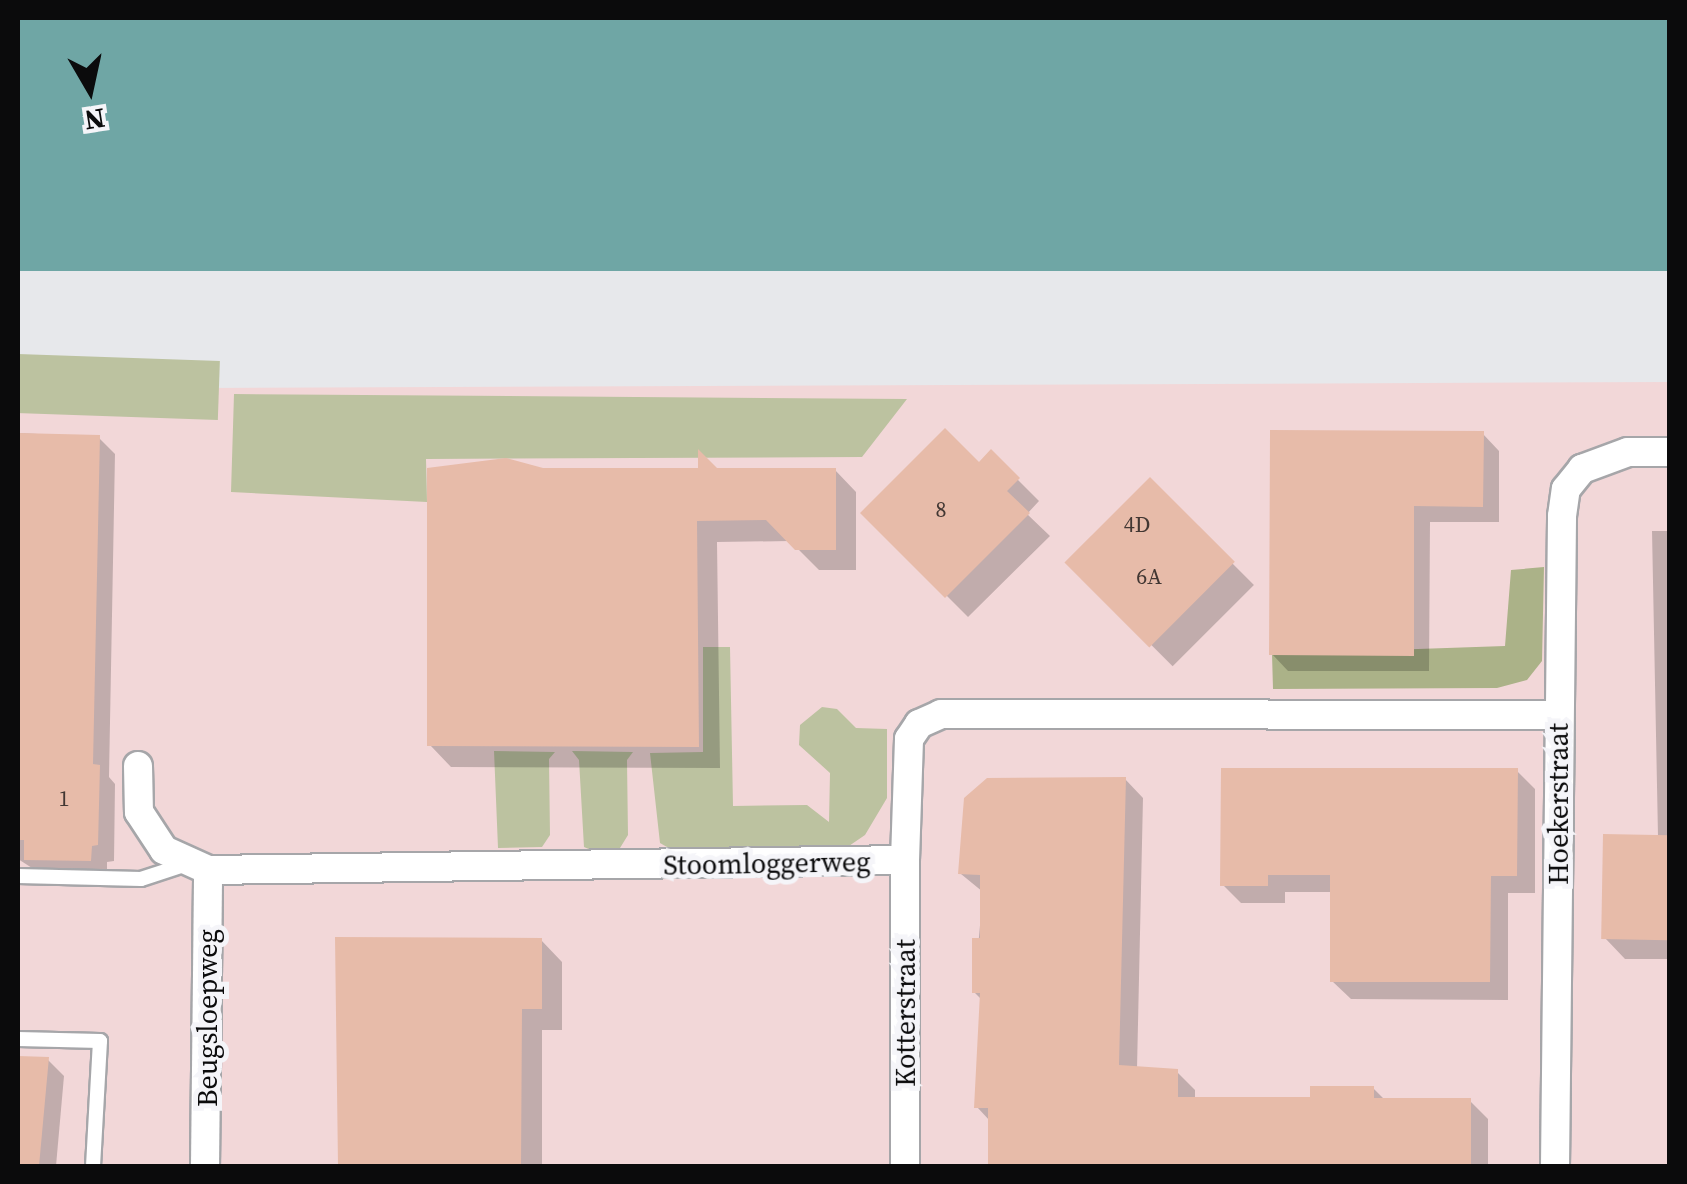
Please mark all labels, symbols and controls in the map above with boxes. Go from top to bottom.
north arrow [40,40,140,140]
text: N [82,99,108,140]
house number: 8 [936,497,946,523]
house number: 4D [1124,512,1150,538]
house number: 6A [1136,564,1162,590]
street label: Hoekerstraat [1541,723,1575,885]
house number: 1 [59,786,69,812]
street label: Stoomloggerweg [663,844,871,882]
street label: Beugsloepweg [190,929,224,1107]
street label: Kotterstraat [888,939,922,1087]

